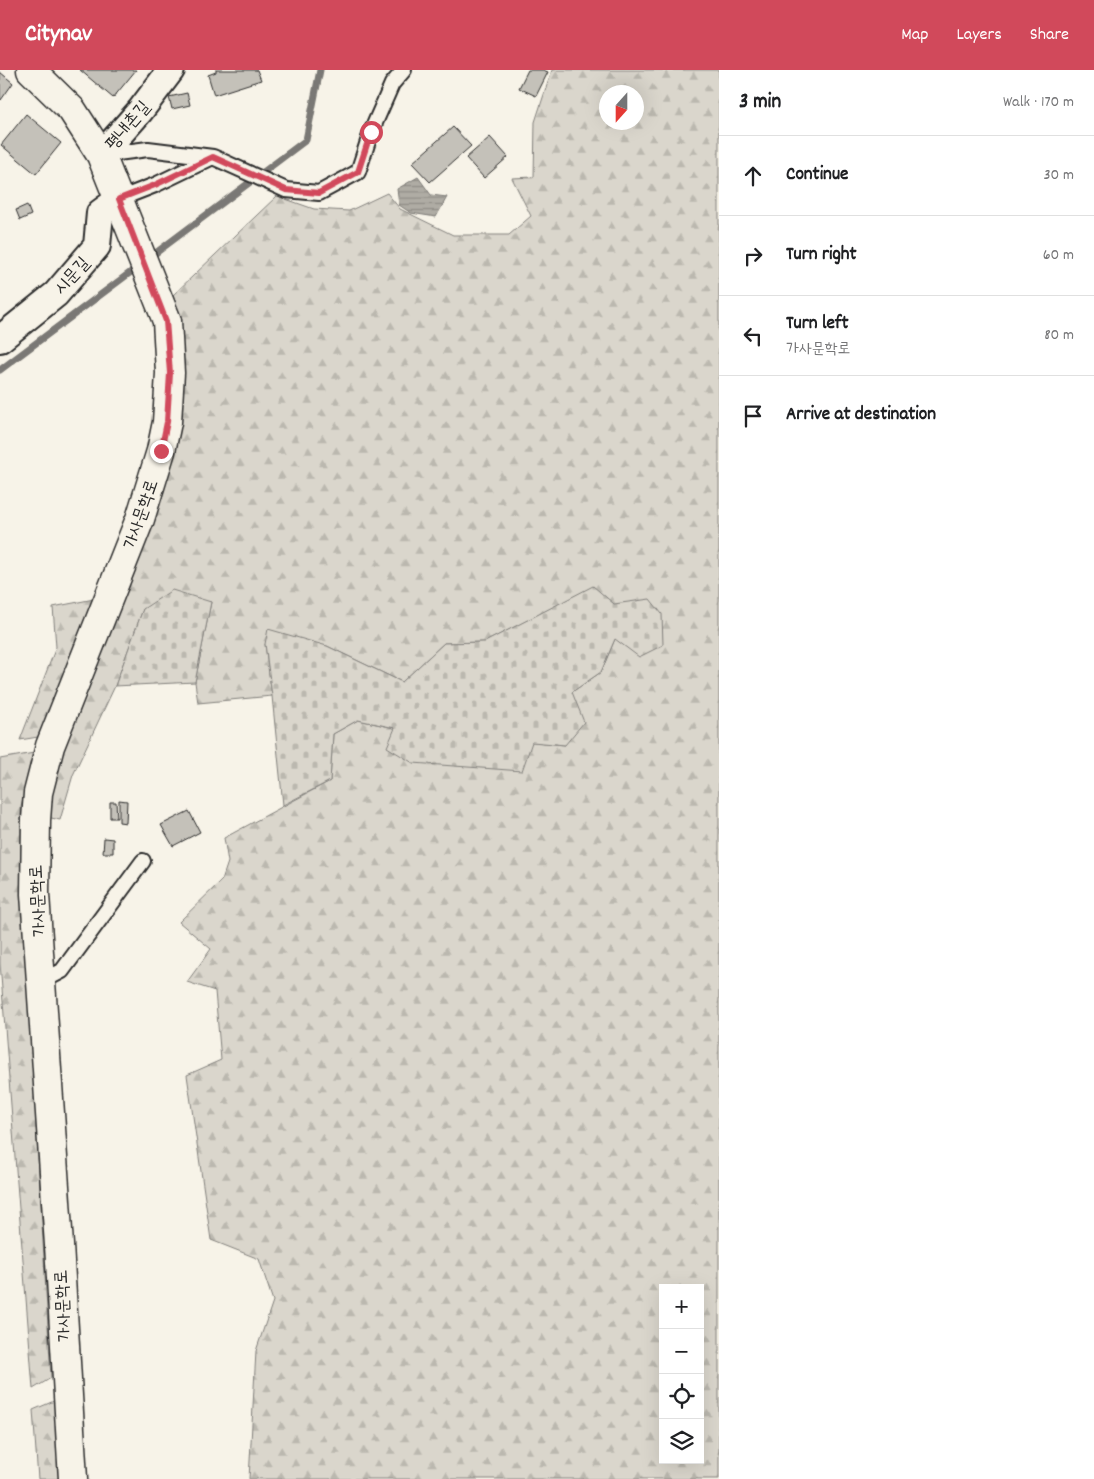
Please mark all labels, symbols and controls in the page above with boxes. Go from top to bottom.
text: Citynav [25,18,92,52]
text: Map [901,23,928,48]
text: Layers [956,23,1002,48]
text: Share [1030,23,1069,48]
north arrow [599,85,644,130]
text: 3 min [739,88,781,118]
text: Walk · 170 m [1003,91,1074,114]
street label: 평내촌길 [101,96,157,157]
route start [360,121,383,144]
icon: ahead [739,162,767,190]
text: Continue [786,162,848,189]
text: 30 m [1044,164,1074,187]
icon: right [739,242,767,270]
text: Turn right [786,242,857,269]
text: 60 m [1043,244,1074,267]
street label: 시문길 [49,252,97,301]
text: Turn left [786,311,849,338]
icon: left [739,322,767,350]
text: 80 m [1044,324,1074,347]
text: 가사문학로 [786,338,850,361]
icon: arrive [739,402,767,430]
text: Arrive at destination [786,402,936,429]
route end [150,440,173,463]
street label: 가사문학로 [119,477,166,553]
street label: 가사문학로 [25,864,54,938]
street label: 가사문학로 [50,1269,79,1343]
map controls [659,1284,704,1464]
button: + [659,1284,704,1329]
button: − [659,1329,704,1374]
button: locate [659,1374,704,1419]
button: layers [659,1419,704,1464]

